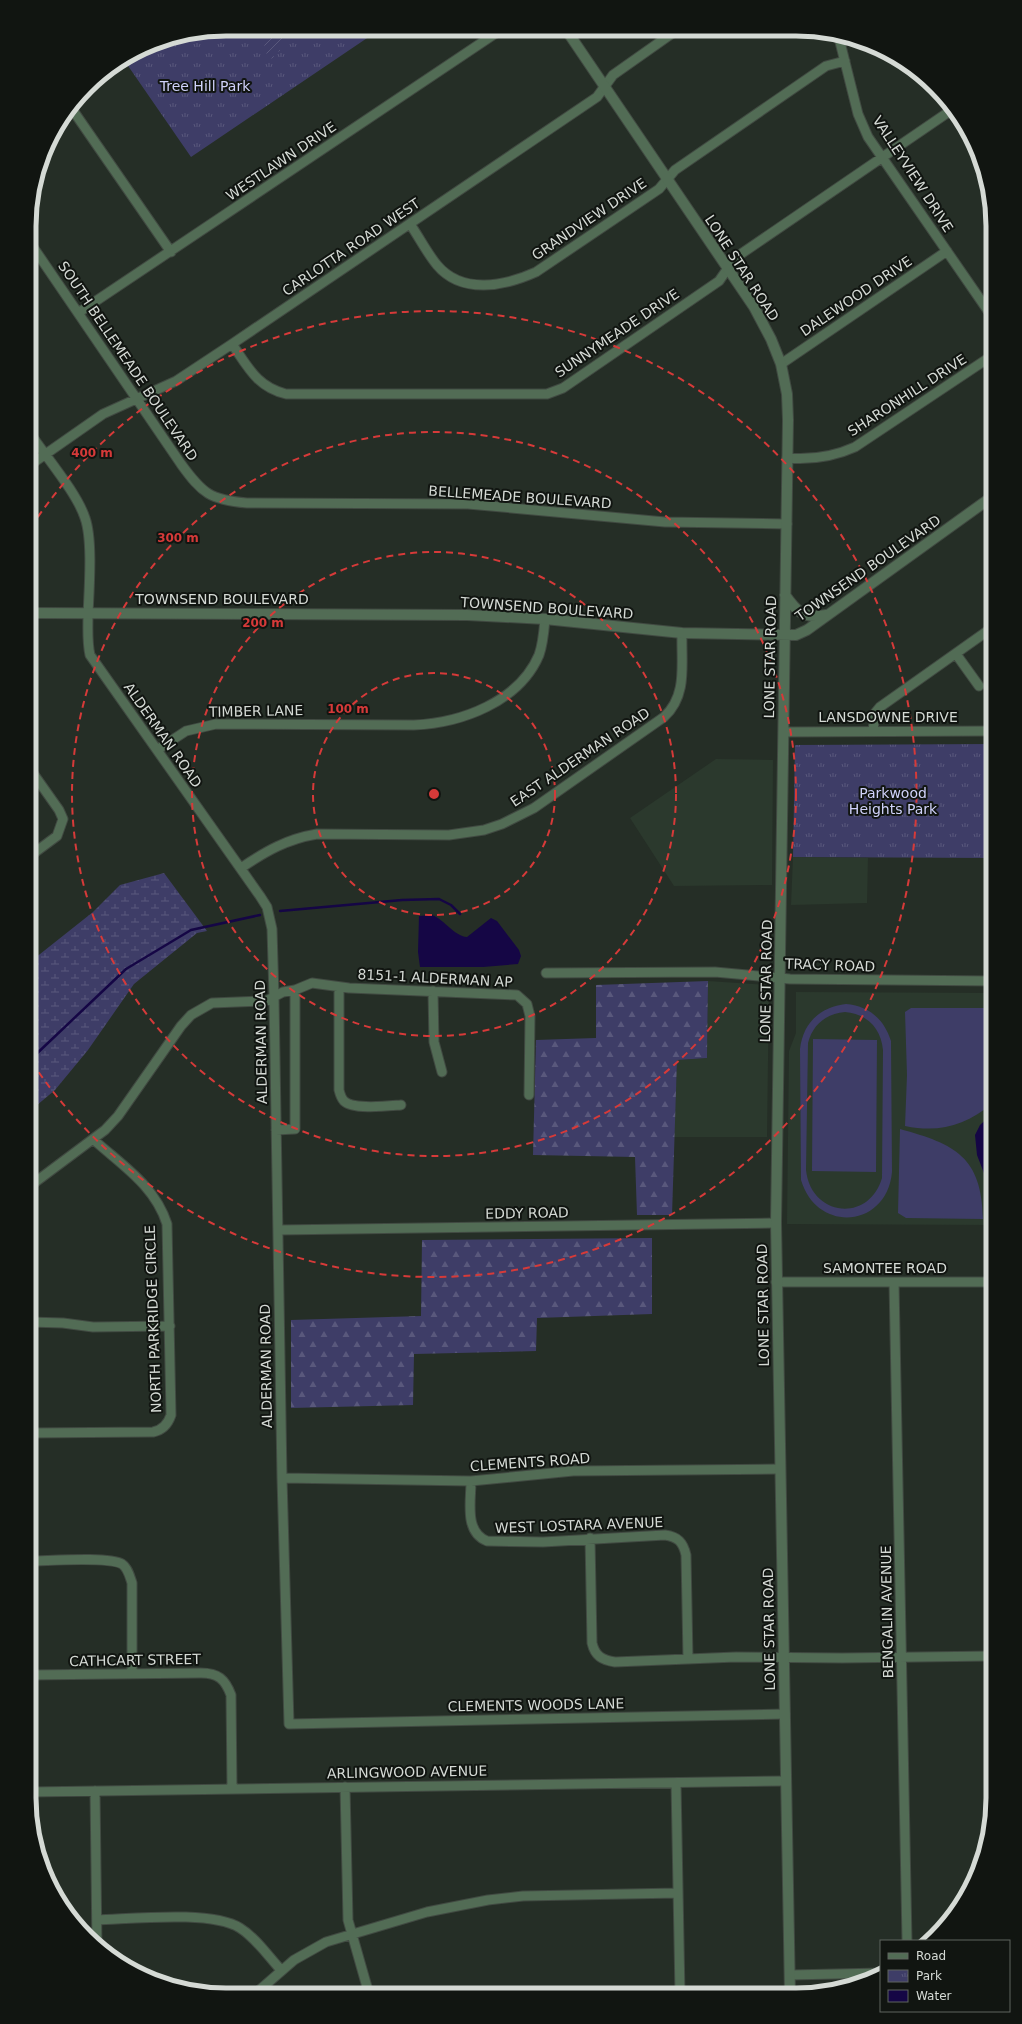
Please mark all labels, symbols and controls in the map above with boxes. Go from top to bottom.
park label: Tree Hill Park [159,78,251,94]
street label: VALLEYVIEW DRIVE [869,113,957,235]
street label: WESTLAWN DRIVE [223,118,339,204]
street label: GRANDVIEW DRIVE [529,175,649,263]
street label: CARLOTTA ROAD WEST [279,195,423,299]
street label: LONE STAR ROAD [702,212,782,324]
street label: DALEWOOD DRIVE [797,253,915,339]
street label: SOUTH BELLEMEADE BOULEVARD [55,258,201,464]
street label: SUNNYMEADE DRIVE [552,285,682,381]
street label: SHARONHILL DRIVE [845,351,969,439]
text: 400 m [71,446,113,460]
street label: BELLEMEADE BOULEVARD [428,483,612,511]
street label: TOWNSEND BOULEVARD [792,512,944,625]
text: 300 m [157,531,199,545]
street label: TOWNSEND BOULEVARD [134,591,309,607]
street label: TOWNSEND BOULEVARD [459,594,634,622]
street label: LONE STAR ROAD [761,595,779,719]
text: 200 m [242,616,284,630]
street label: ALDERMAN ROAD [121,680,205,790]
street label: TIMBER LANE [208,702,303,720]
text: 100 m [327,702,369,716]
street label: EAST ALDERMAN ROAD [507,704,653,810]
street label: LANSDOWNE DRIVE [818,709,958,725]
park label: Parkwood Heights Park [849,785,938,817]
centre of rings [427,787,441,801]
street label: LONE STAR ROAD [757,919,775,1043]
street label: TRACY ROAD [784,955,875,975]
street label: 8151-1 ALDERMAN AP [357,966,513,990]
street label: ALDERMAN ROAD [252,980,270,1104]
street label: EDDY ROAD [485,1204,569,1222]
street label: NORTH PARKRIDGE CIRCLE [142,1225,164,1413]
street label: LONE STAR ROAD [754,1243,772,1367]
street label: SAMONTEE ROAD [823,1260,947,1276]
street label: ALDERMAN ROAD [257,1304,275,1428]
street label: CLEMENTS ROAD [469,1450,591,1474]
street label: WEST LOSTARA AVENUE [494,1514,664,1536]
street label: BENGALIN AVENUE [878,1545,896,1679]
street label: LONE STAR ROAD [760,1567,778,1691]
street label: CATHCART STREET [69,1651,201,1669]
street label: CLEMENTS WOODS LANE [448,1695,624,1715]
street label: ARLINGWOOD AVENUE [327,1763,487,1781]
legend [880,1940,1010,2012]
text: Road [916,1949,946,1963]
text: Park [916,1969,942,1983]
text: Water [916,1989,952,2003]

